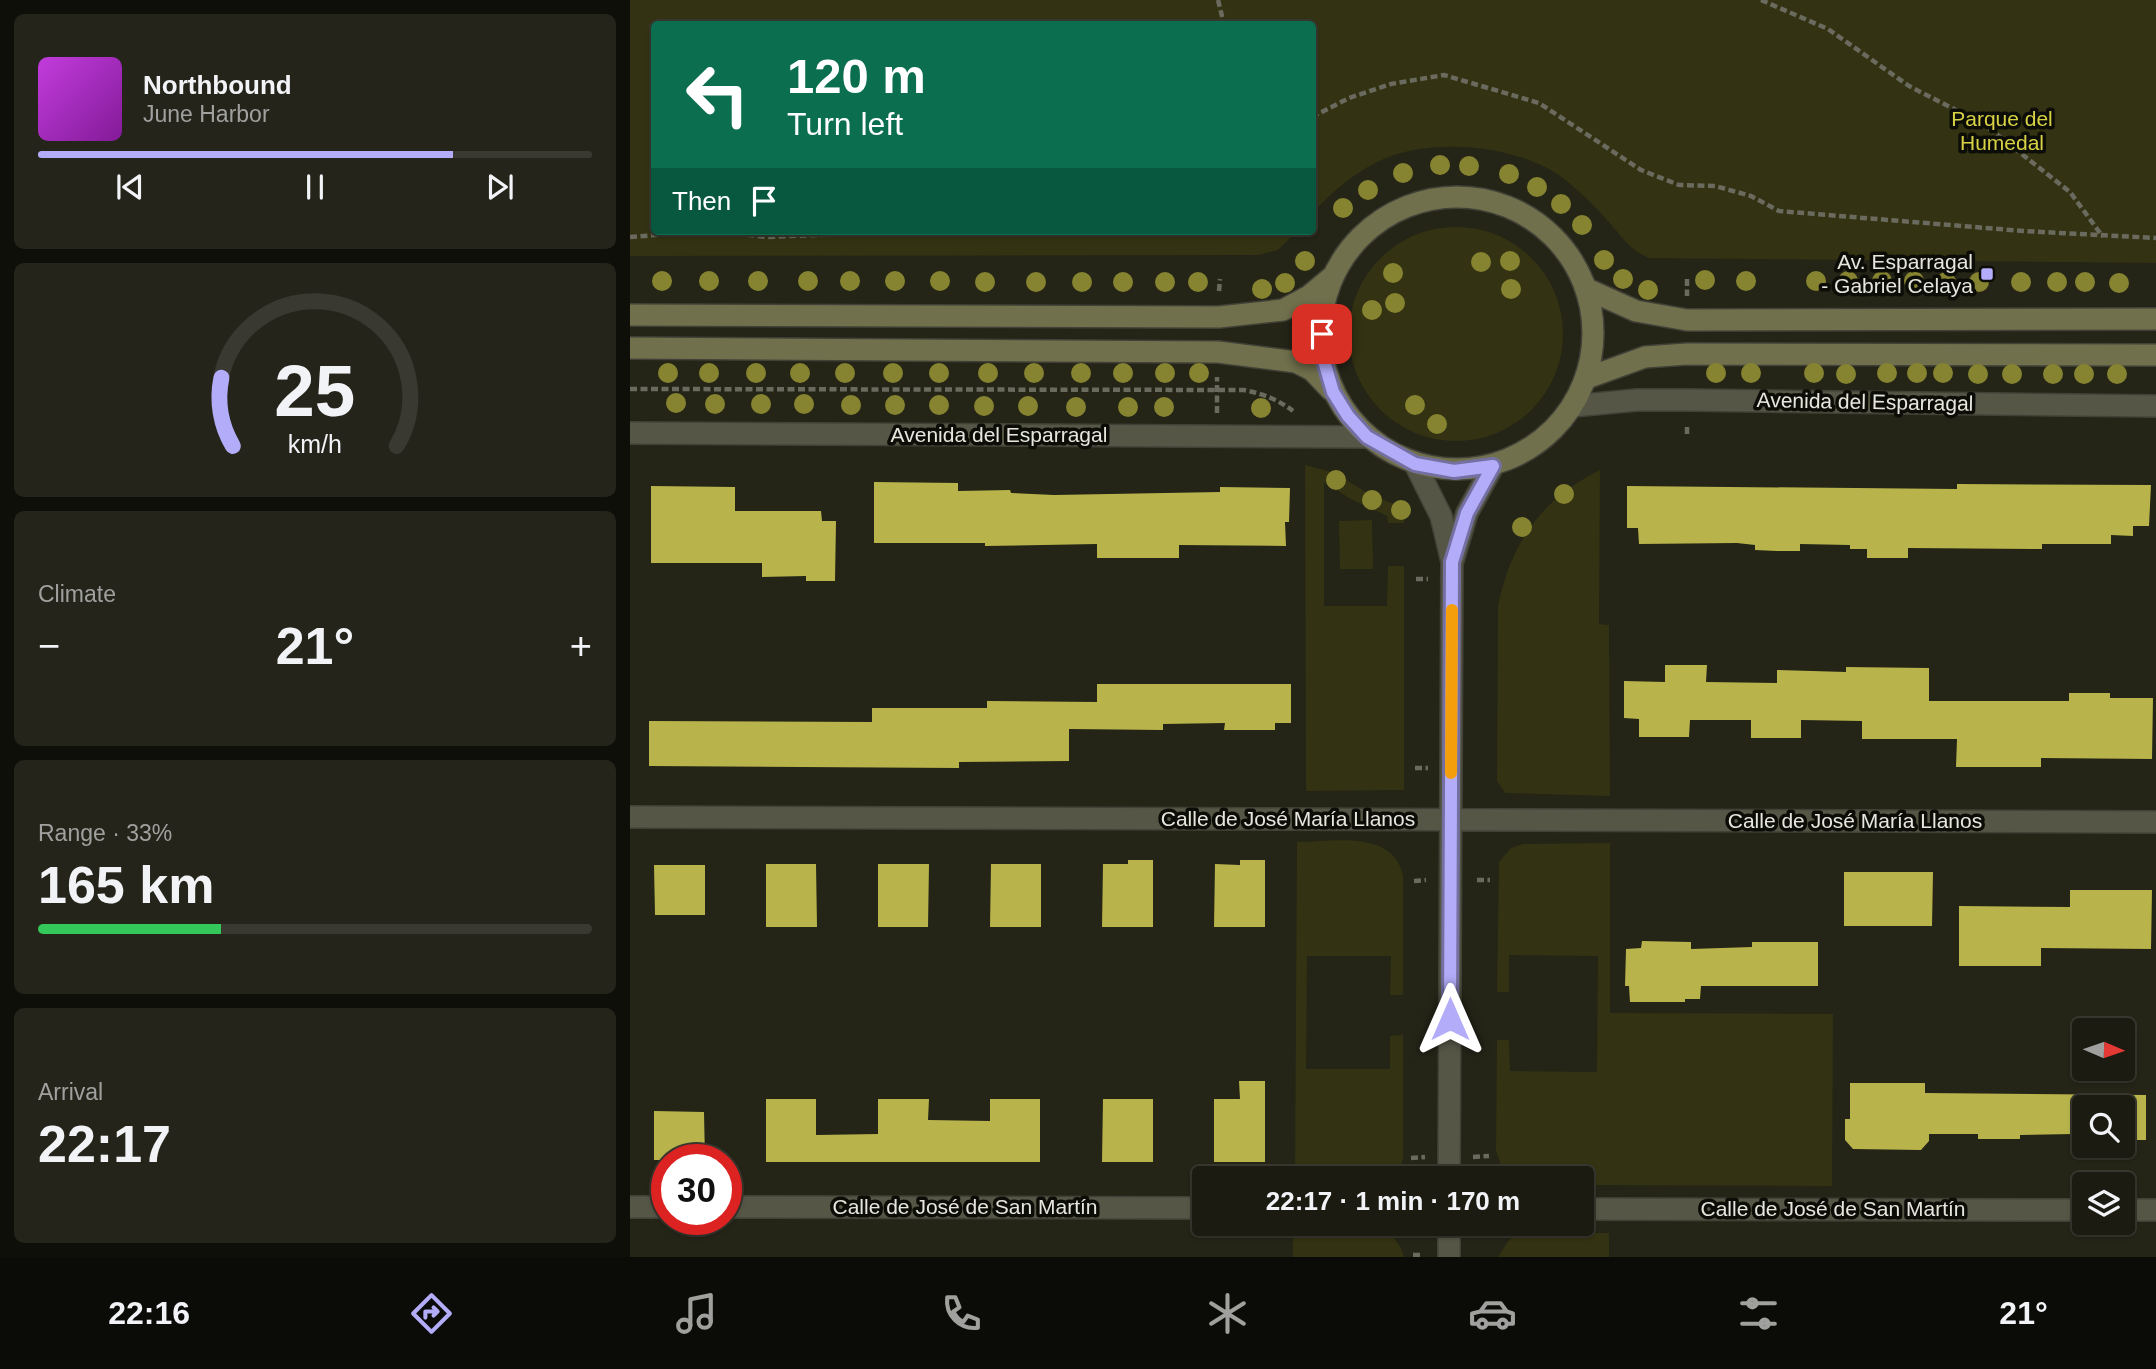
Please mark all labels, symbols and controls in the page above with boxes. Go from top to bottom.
icon: left [672,49,763,140]
text: 120 m [787,49,926,103]
text: Northbound [143,70,292,100]
text: June Harbor [143,101,270,127]
text: Turn left [787,106,903,142]
park label: Parque del Humedal [1951,107,2053,154]
icon: previous [111,168,149,206]
icon: pause [296,168,334,206]
icon: next [481,168,519,206]
icon: arrive [745,182,783,220]
text: Then [672,186,731,216]
place label: Av. Esparragal - Gabriel Celaya [1821,250,1973,297]
marker: Av. Esparragal - Gabriel Celaya [1979,266,1995,282]
pin [1292,304,1352,364]
icon: arrive [1303,315,1341,353]
text: 25 [275,350,355,431]
street label: Avenida del Esparragal [1756,388,1974,415]
street label: Avenida del Esparragal [891,423,1107,446]
text: km/h [288,430,342,458]
text: Climate [38,581,116,607]
text: 21° [276,617,354,675]
text: − [38,625,60,667]
text: + [570,625,592,667]
street label: Calle de José María Llanos [1161,807,1415,830]
street label: Calle de José María Llanos [1728,809,1982,832]
text: Range · 33% [38,820,172,846]
text: 165 km [38,856,214,914]
position arrow [1413,982,1487,1056]
north arrow [2072,1018,2135,1082]
map controls [2072,1018,2135,1235]
text: Arrival [38,1079,103,1105]
button: search [2072,1095,2135,1158]
text: 22:17 [38,1115,171,1173]
speed limit sign: 30 [651,1144,742,1235]
button: layers [2072,1172,2135,1235]
text: 22:17 · 1 min · 170 m [1266,1186,1520,1216]
street label: Calle de José de San Martín [833,1195,1097,1218]
street label: Calle de José de San Martín [1701,1197,1965,1220]
icon: directions [407,1289,456,1338]
icon: music [672,1289,721,1338]
icon: phone [937,1289,986,1338]
icon: climate [1203,1289,1252,1338]
icon: car [1468,1289,1517,1338]
icon: filters [1734,1289,1783,1338]
text: 22:16 [108,1295,190,1331]
text: 21° [1999,1295,2048,1331]

